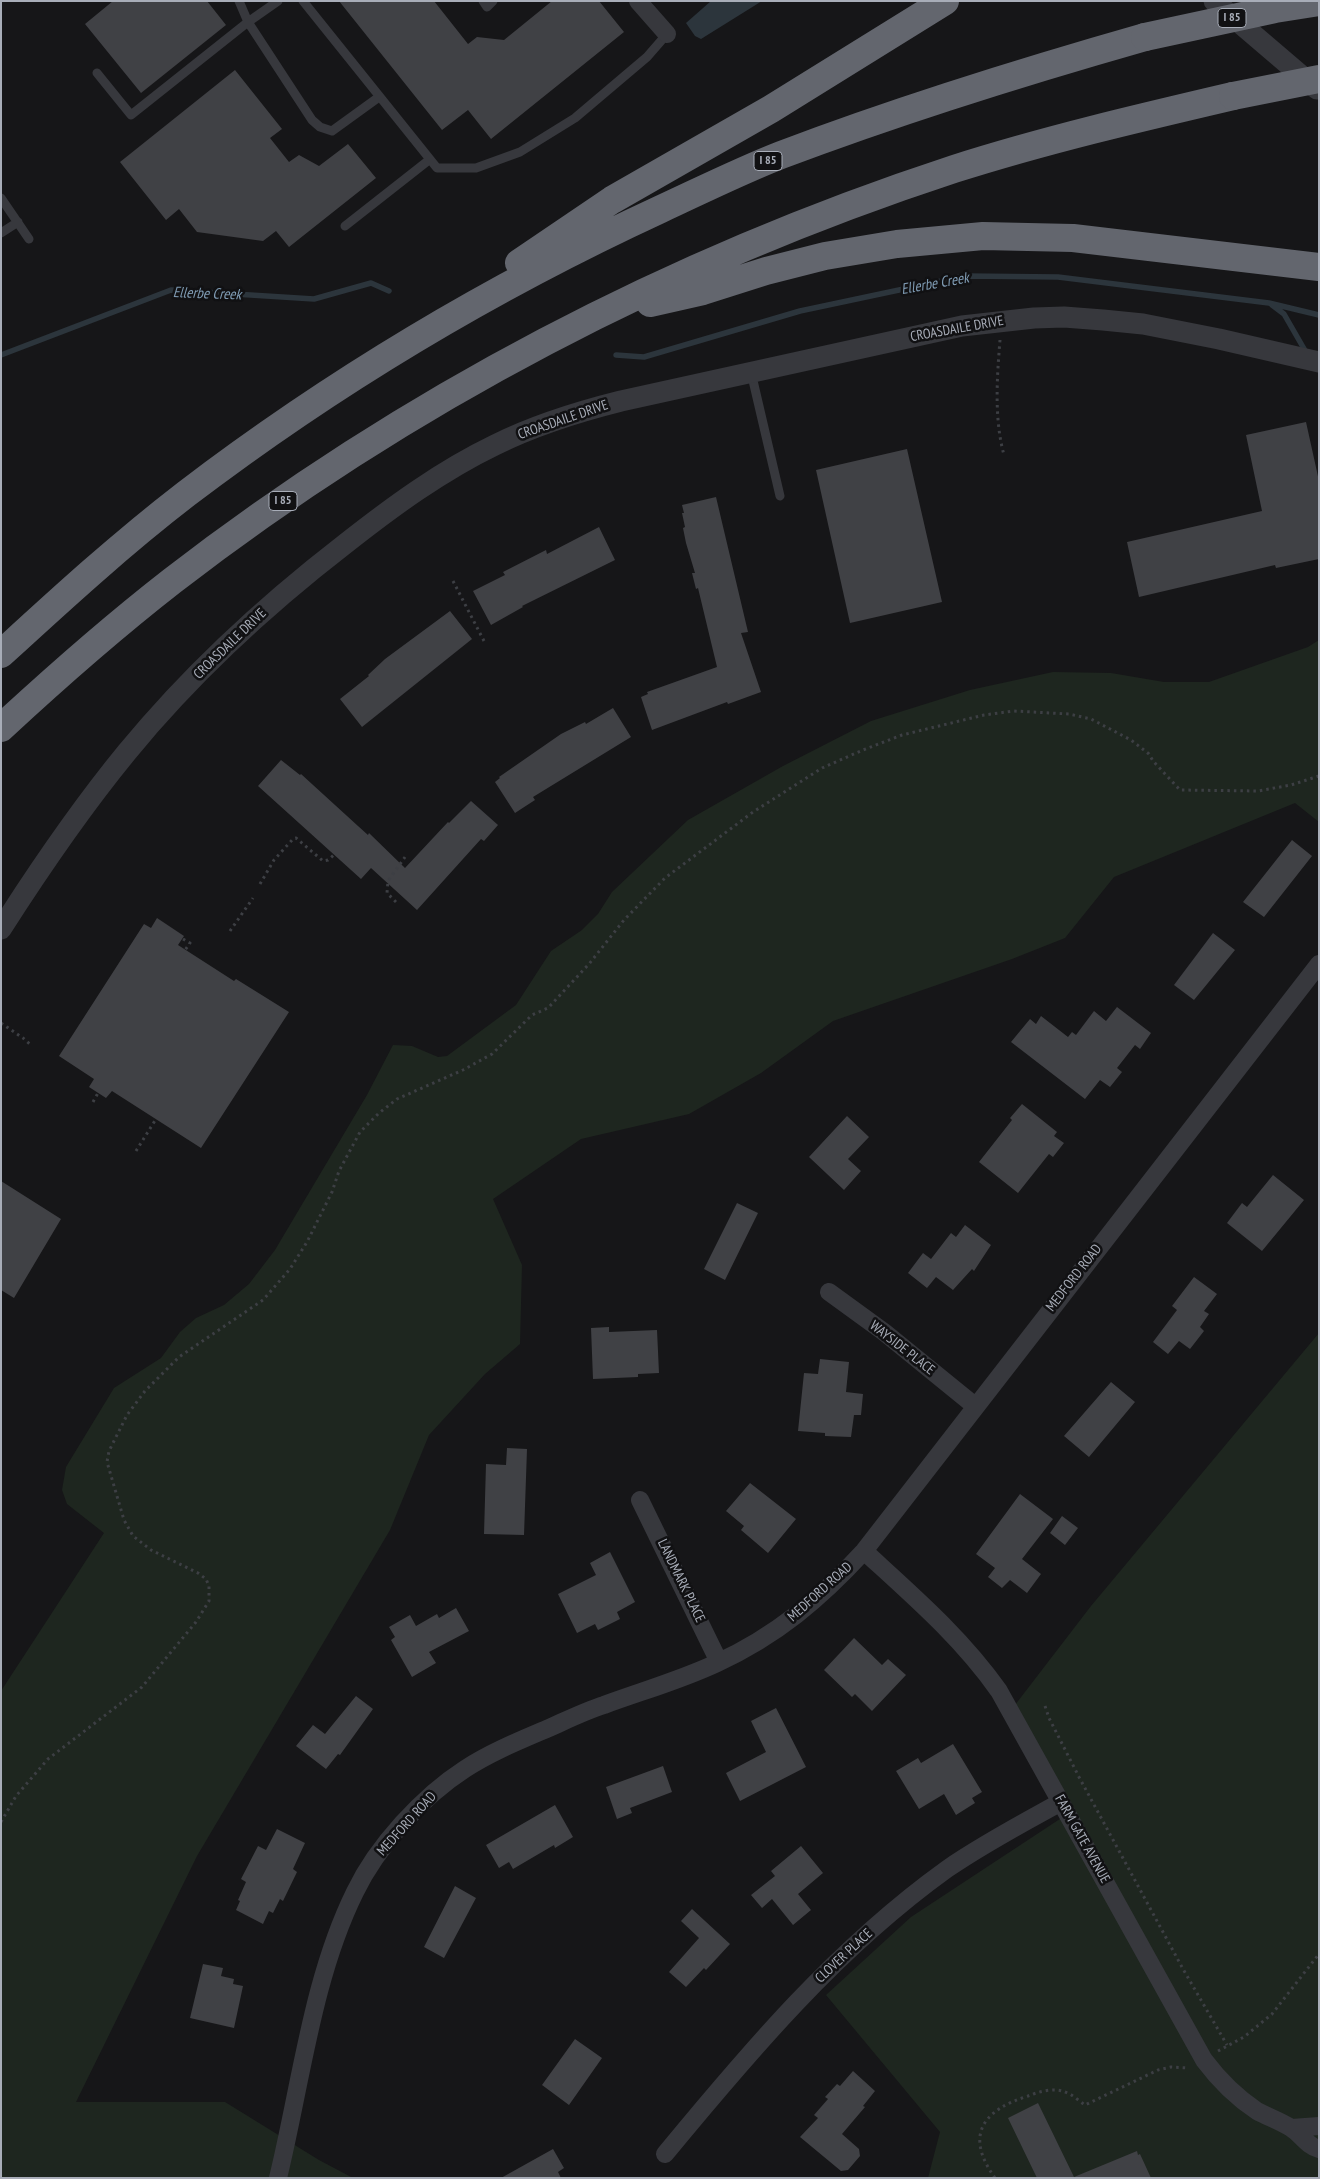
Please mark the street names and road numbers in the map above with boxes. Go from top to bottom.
road number: I 85 [1218,8,1246,28]
road number: I 85 [754,152,782,170]
street label: CROASDAILE DRIVE [909,313,1005,345]
street label: CROASDAILE DRIVE [516,397,610,443]
road number: I 85 [269,492,297,511]
street label: CROASDAILE DRIVE [190,605,270,683]
street label: MEDFORD ROAD [1043,1241,1105,1315]
street label: WAYSIDE PLACE [866,1317,938,1379]
street label: LANDMARK PLACE [654,1537,708,1625]
street label: MEDFORD ROAD [784,1559,856,1625]
street label: MEDFORD ROAD [374,1788,440,1860]
street label: FARM GATE AVENUE [1051,1792,1113,1886]
street label: CLOVER PLACE [812,1925,876,1987]

